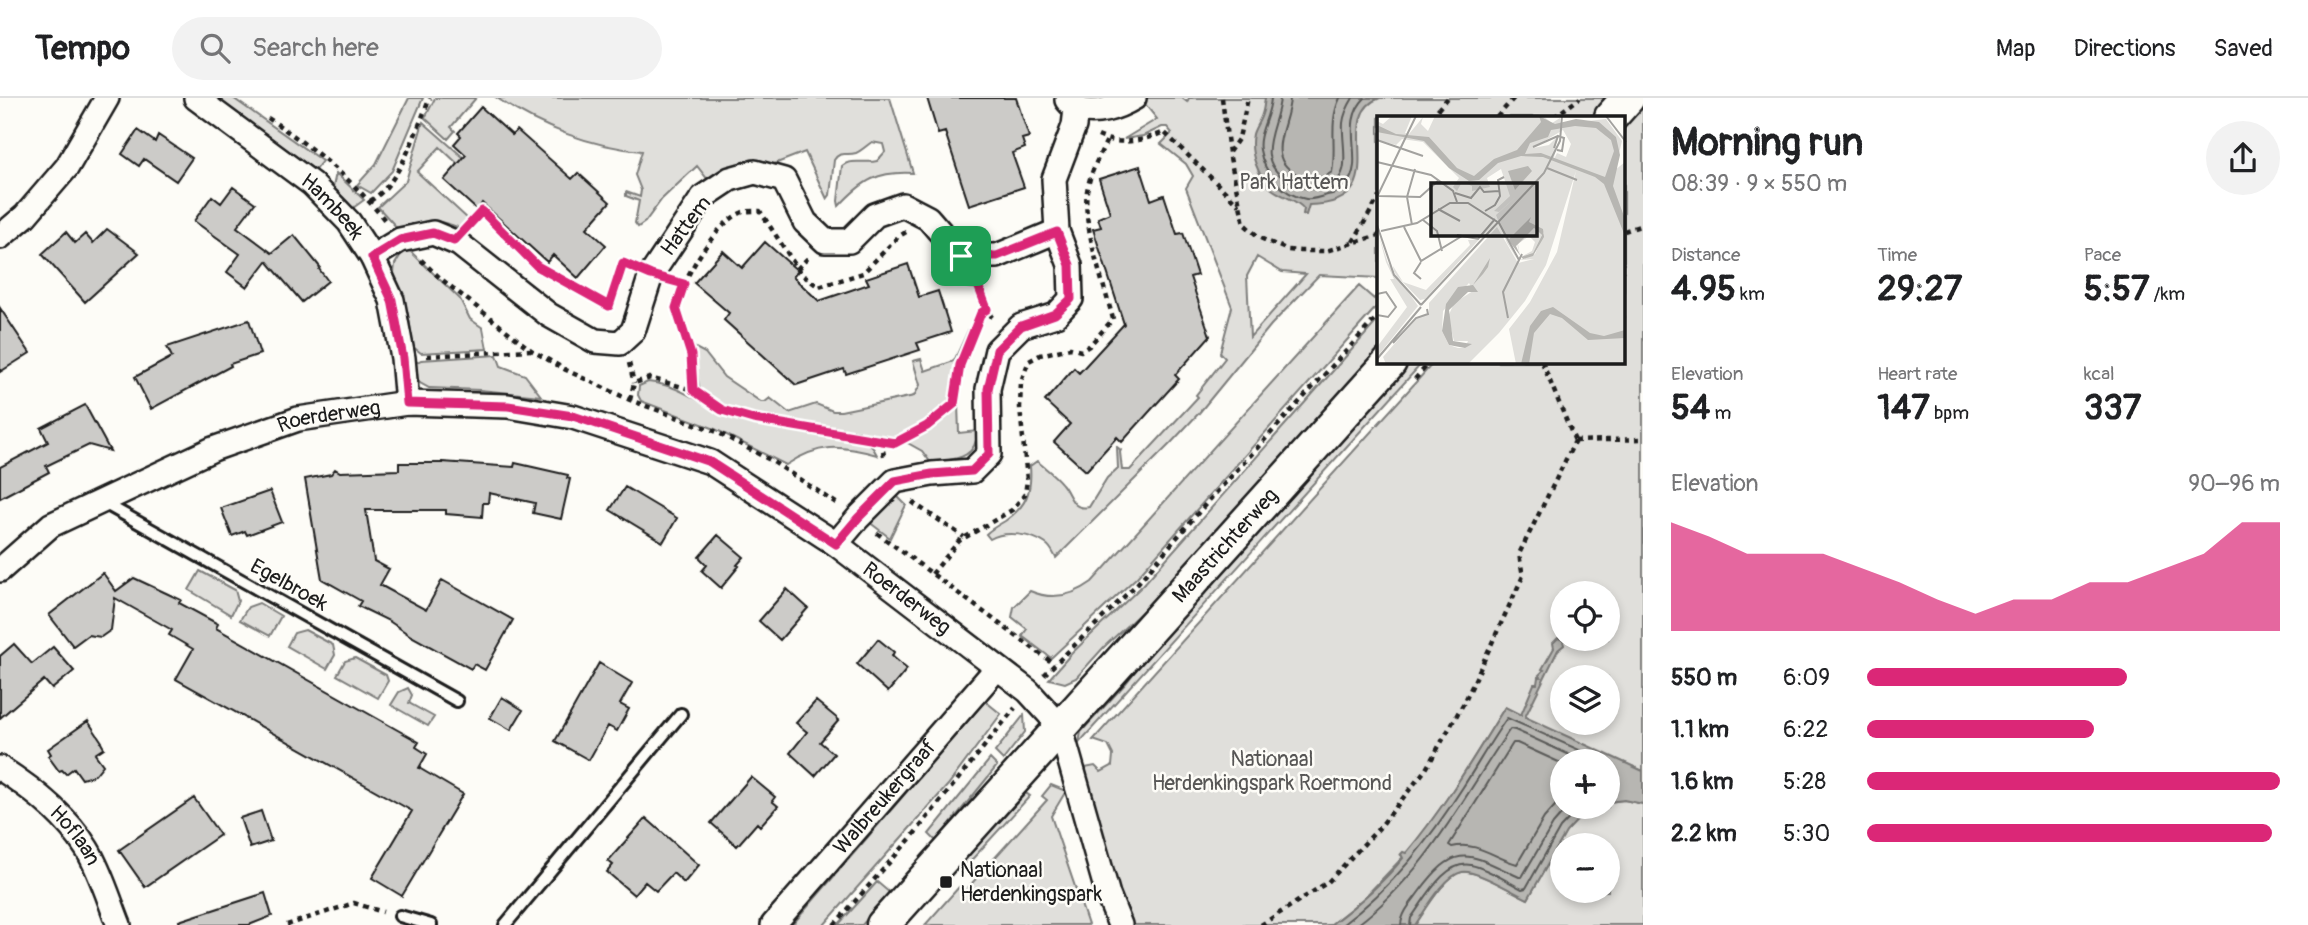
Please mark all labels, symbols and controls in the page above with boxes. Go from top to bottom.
search box [172,17,662,80]
text: Tempo [35,28,130,69]
icon: search [196,29,234,67]
text: Search here [252,32,379,64]
text: Map [1996,34,2036,63]
text: Directions [2074,34,2175,63]
text: Saved [2213,34,2273,63]
inset map [1377,116,1626,364]
text: Morning run [1671,119,1863,167]
button: share [2206,121,2280,195]
street label: Hambeek [296,167,370,245]
park label: Park Hattem [1239,169,1349,196]
text: 08:39 · 9 × 550 m [1671,169,1847,198]
street label: Hattem [655,191,717,261]
pin [931,226,991,286]
icon: arrive [942,237,980,275]
text: Distance [1671,243,1740,267]
text: Time [1877,243,1917,267]
text: Pace [2084,243,2121,267]
text: 4.95 [1671,267,1736,311]
text: 29:27 [1877,267,1962,311]
text: 5:57 [2084,267,2149,311]
text: km [1736,282,1765,306]
text: /km [2149,282,2185,306]
text: Elevation [1671,362,1743,386]
text: Heart rate [1877,362,1957,386]
text: kcal [2084,362,2115,386]
text: 54 [1671,386,1710,430]
text: 147 [1877,386,1930,430]
text: 337 [2084,386,2141,430]
street label: Roerderweg [273,394,382,439]
text: m [1710,401,1731,425]
text: bpm [1930,401,1969,425]
text: Elevation [1671,469,1759,498]
text: 90–96 m [2188,469,2280,498]
street label: Maastrichterweg [1166,482,1284,608]
street label: Egelbroek [245,553,333,617]
street label: Roerderweg [857,556,956,641]
map controls [1550,581,1620,903]
button: locate [1550,581,1620,651]
text: 550 m [1671,663,1737,692]
text: 6:09 [1783,663,1830,692]
button: layers [1550,665,1620,735]
text: 1.1 km [1671,715,1729,744]
text: 6:22 [1783,715,1828,744]
street label: Walbreukergraaf [827,733,942,860]
park label: Nationaal Herdenkingspark Roermond [1152,746,1392,797]
button: + [1550,749,1620,819]
text: 1.6 km [1671,767,1733,796]
text: 5:28 [1783,767,1826,796]
street label: Hoflaan [44,799,107,870]
text: 2.2 km [1671,819,1737,848]
text: 5:30 [1783,819,1830,848]
button: − [1550,833,1620,903]
place label: Nationaal Herdenkingspark [960,857,1102,908]
marker: Nationaal Herdenkingspark [938,874,954,890]

